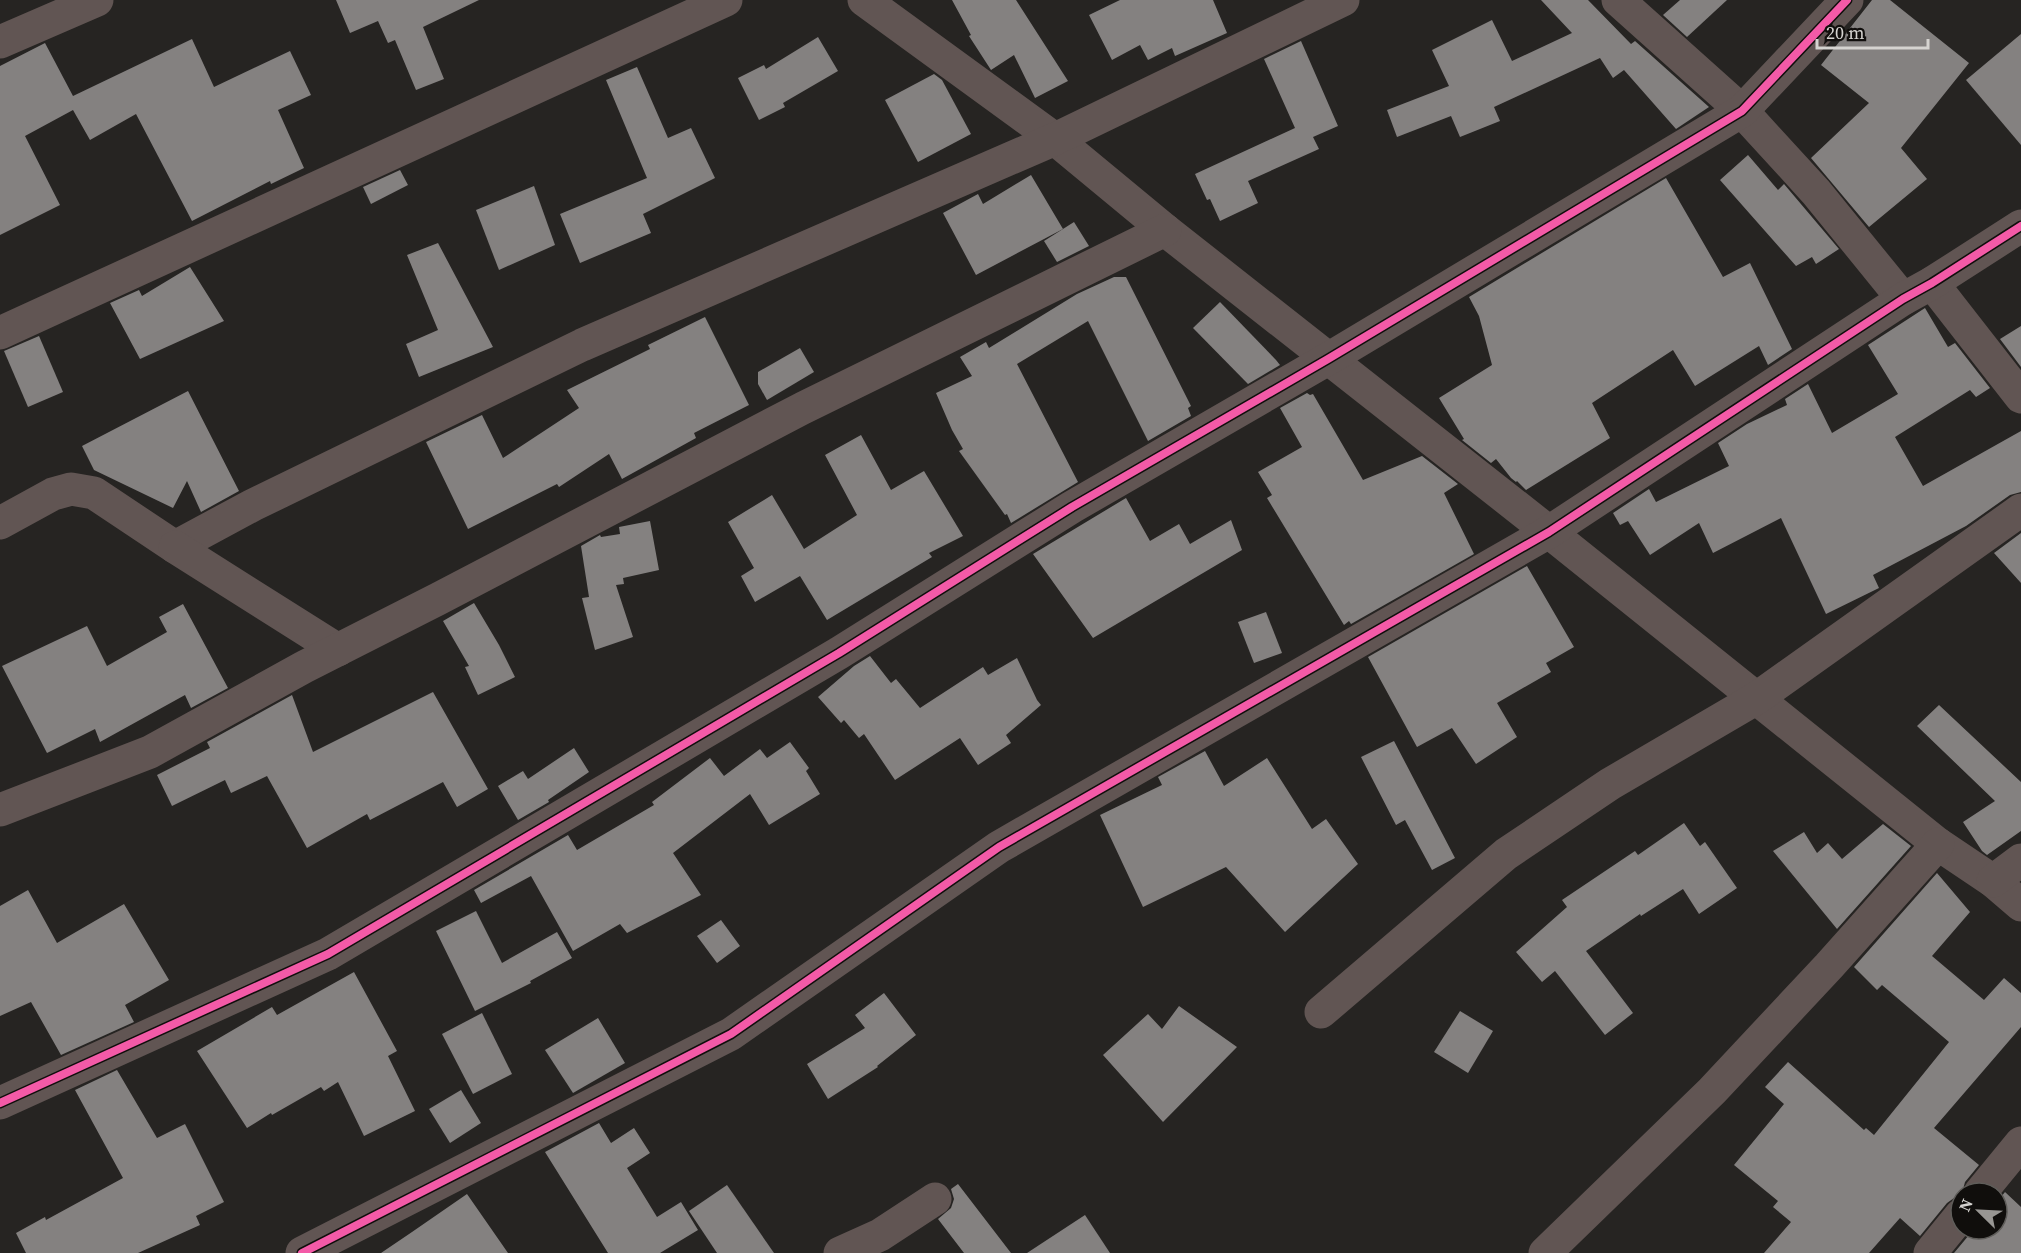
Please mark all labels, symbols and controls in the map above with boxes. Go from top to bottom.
scale bar [1817,12,1928,50]
text: 20 m [1826,20,1864,45]
north arrow [1949,1181,2009,1241]
text: N [1953,1195,1978,1215]

